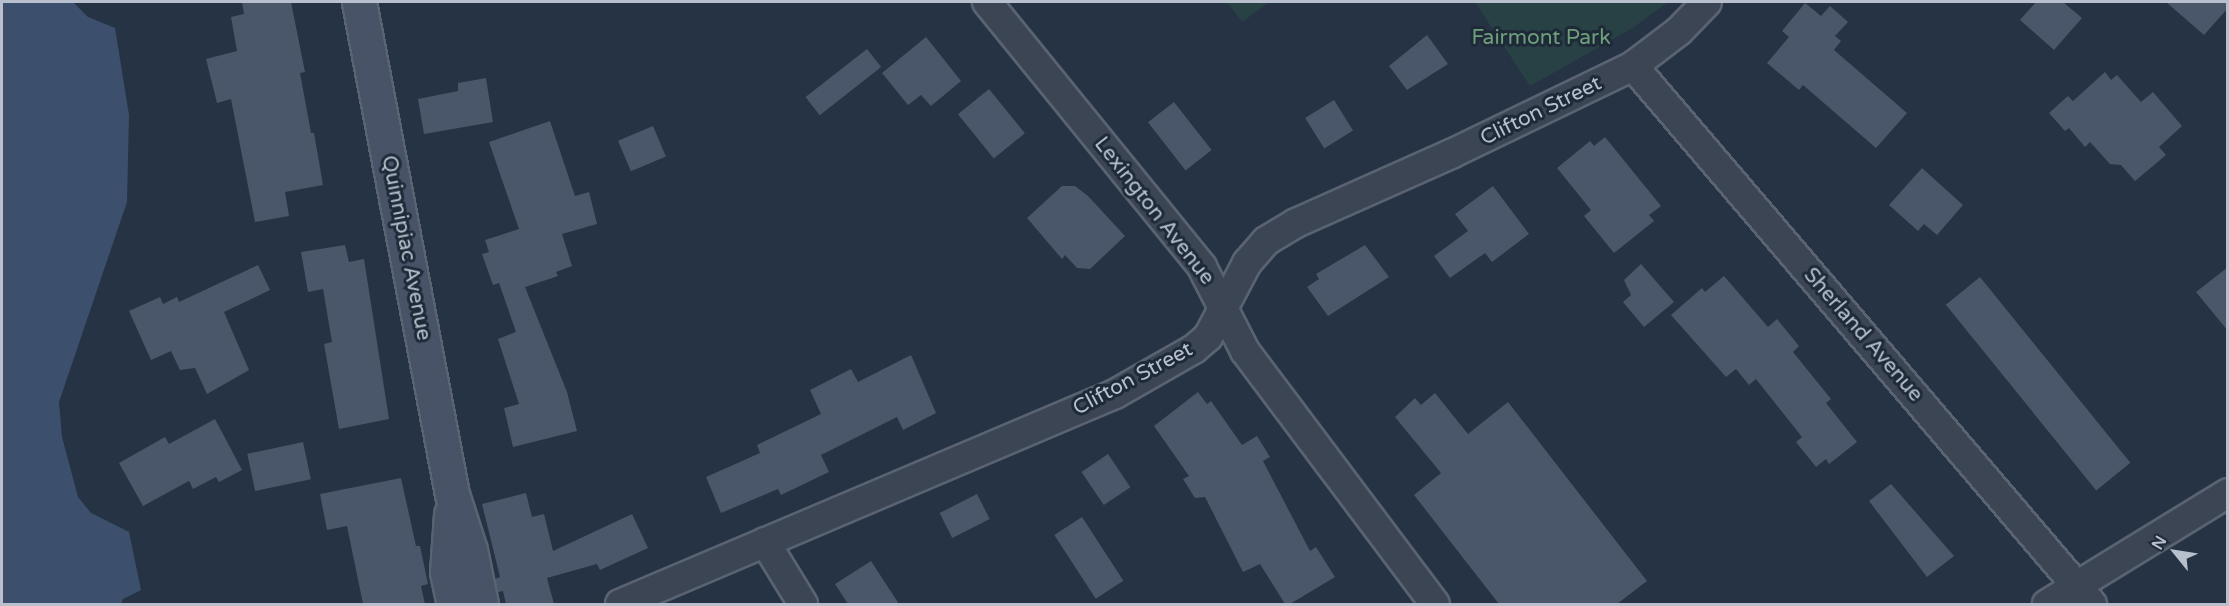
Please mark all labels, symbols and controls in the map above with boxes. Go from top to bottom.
park label: Fairmont Park [1471,25,1611,51]
street label: Clifton Street [1476,71,1606,151]
street label: Lexington Avenue [1088,132,1220,290]
street label: Quinnipiac Avenue [376,153,436,343]
street label: Sherland Avenue [1798,263,1928,407]
street label: Clifton Street [1069,337,1197,421]
north arrow [2145,522,2205,582]
text: N [2148,532,2171,554]

